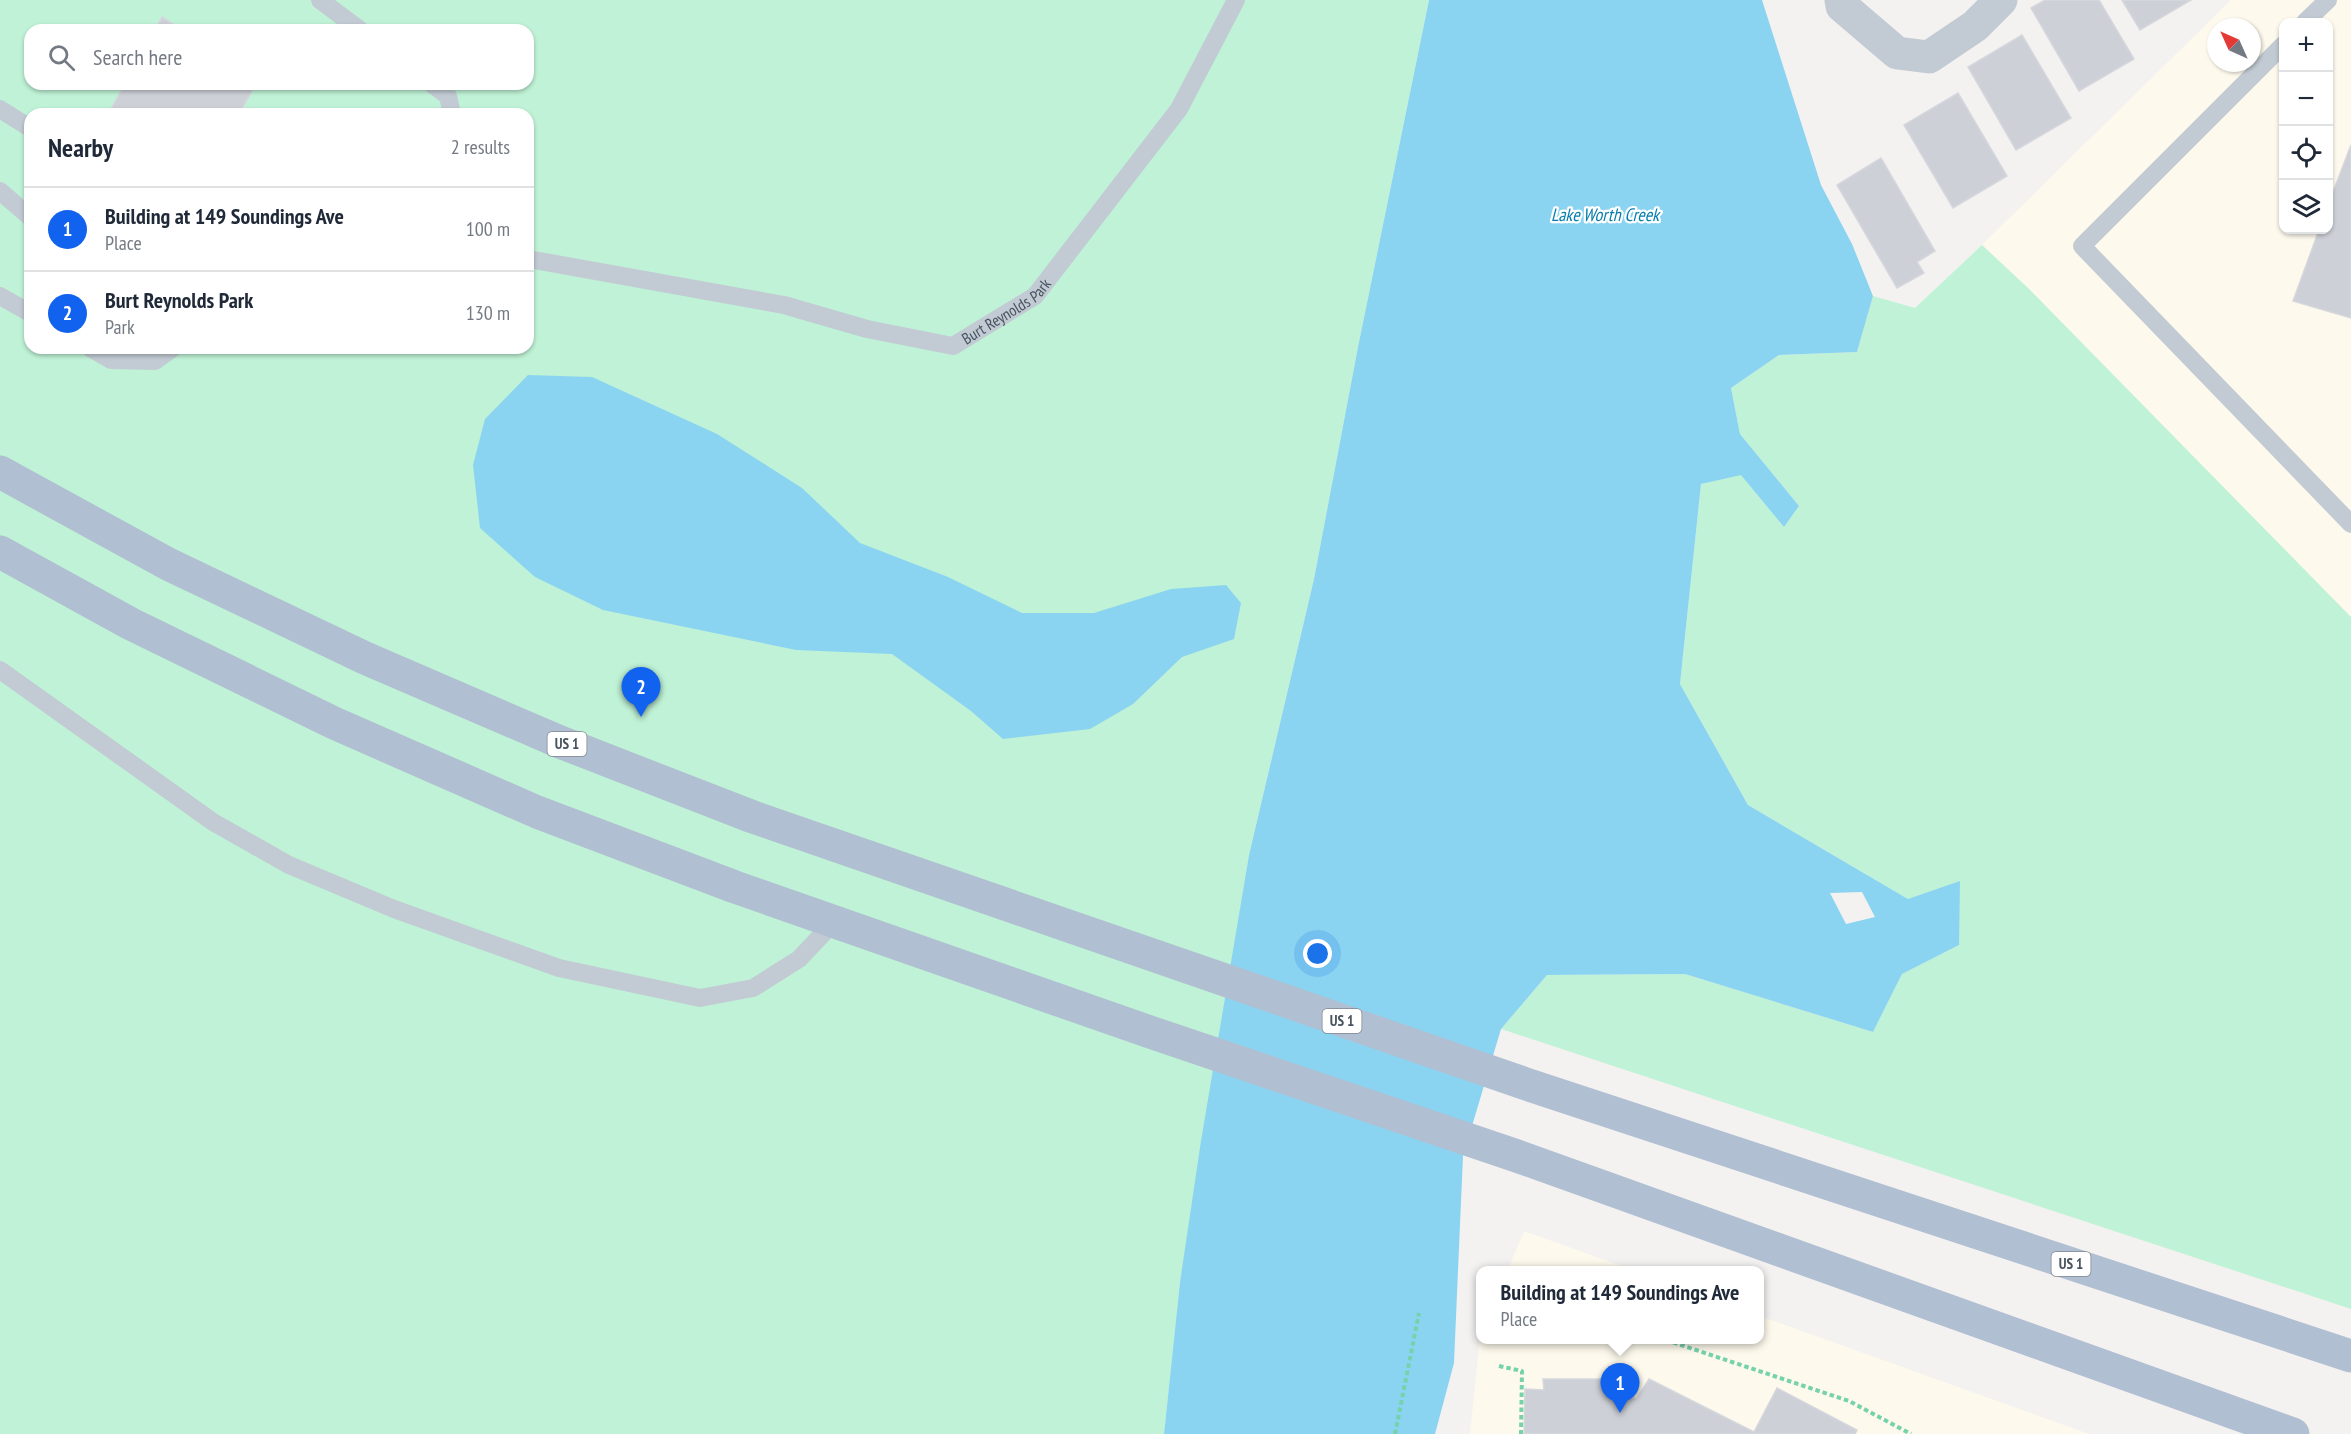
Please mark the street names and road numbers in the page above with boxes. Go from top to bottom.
street label: Burt Reynolds Park [958,274,1055,348]
road number: US 1 [548,732,586,756]
road number: US 1 [1322,1009,1362,1033]
road number: US 1 [2052,1252,2090,1276]

